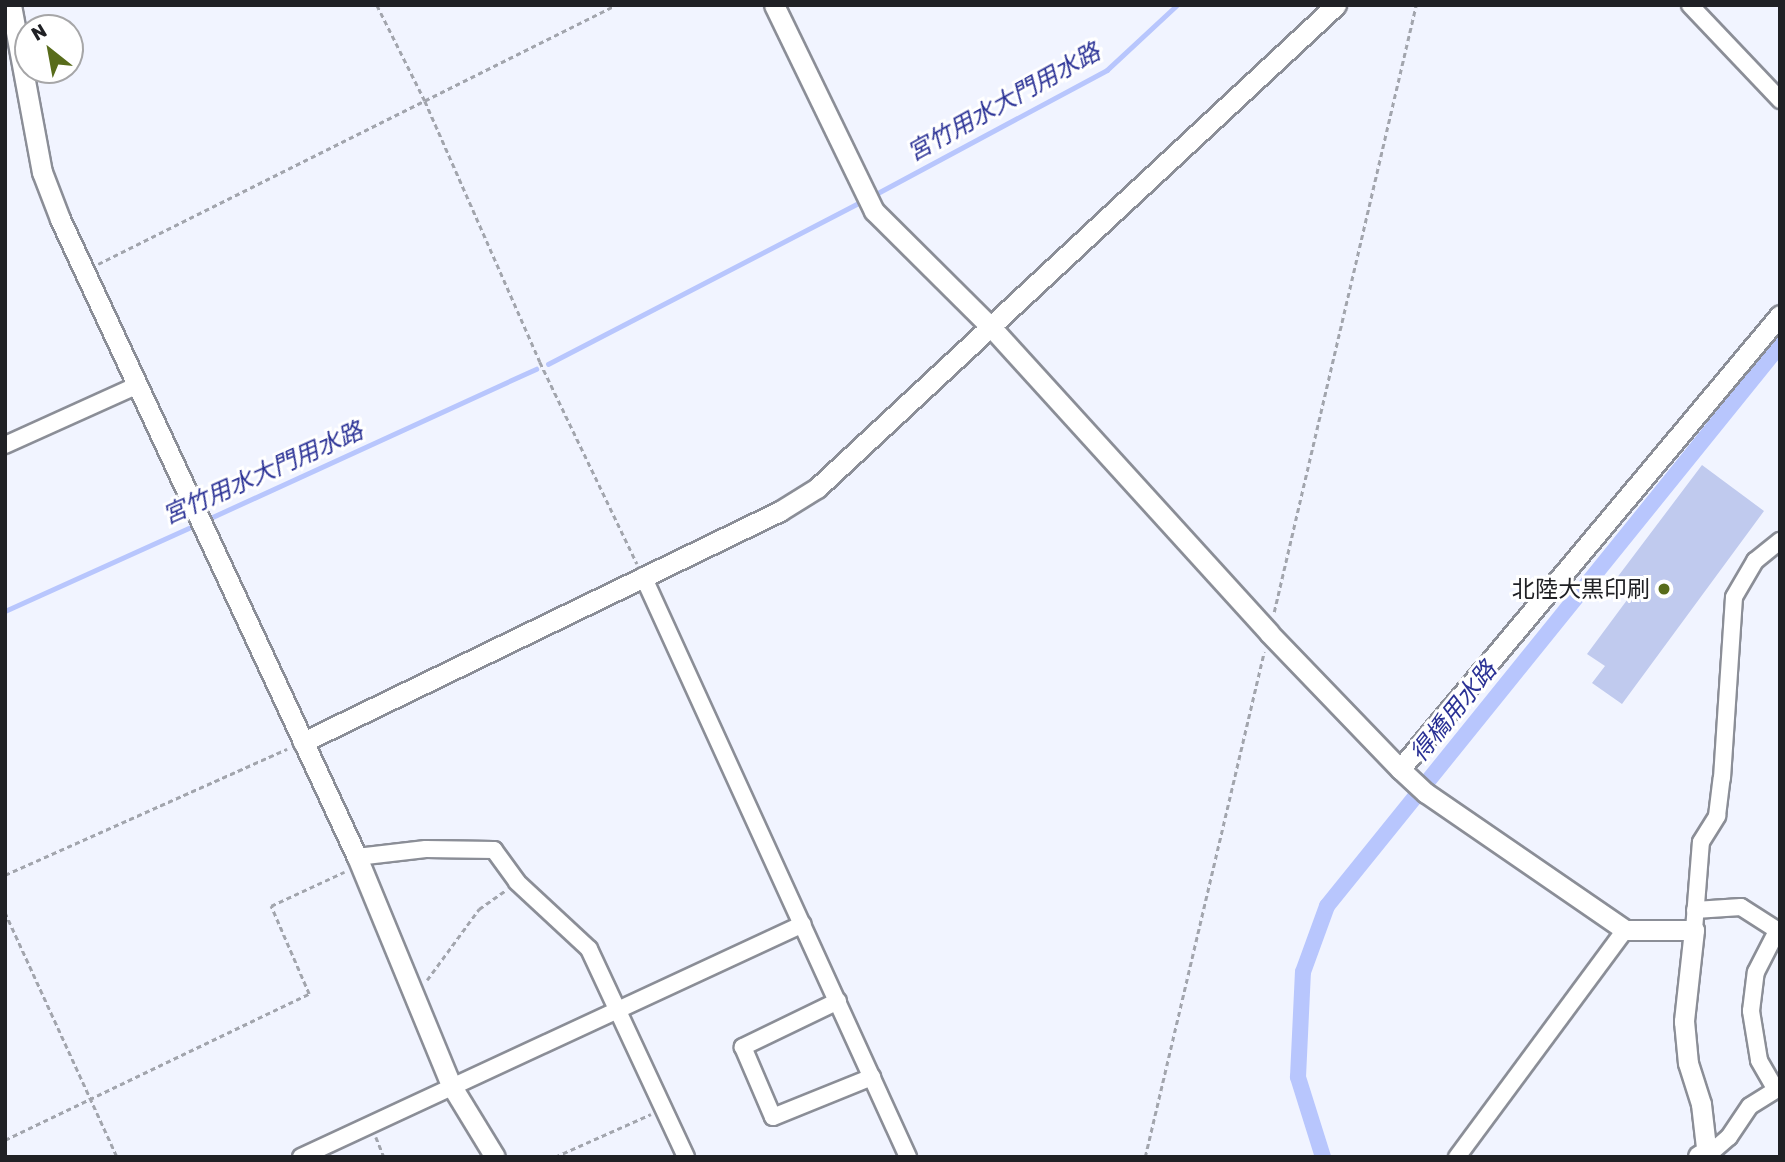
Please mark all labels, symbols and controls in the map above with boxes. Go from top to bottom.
north arrow [14,14,84,84]
text: N [27,19,51,46]
water label: 宮竹用水大門用水路 [903,38,1105,168]
water label: 宮竹用水大門用水路 [158,417,368,531]
place label: 北陸大黒印刷 [1512,575,1650,603]
marker: 北陸大黒印刷 [1656,581,1672,597]
water label: 得橋用水路 [1405,656,1503,768]

